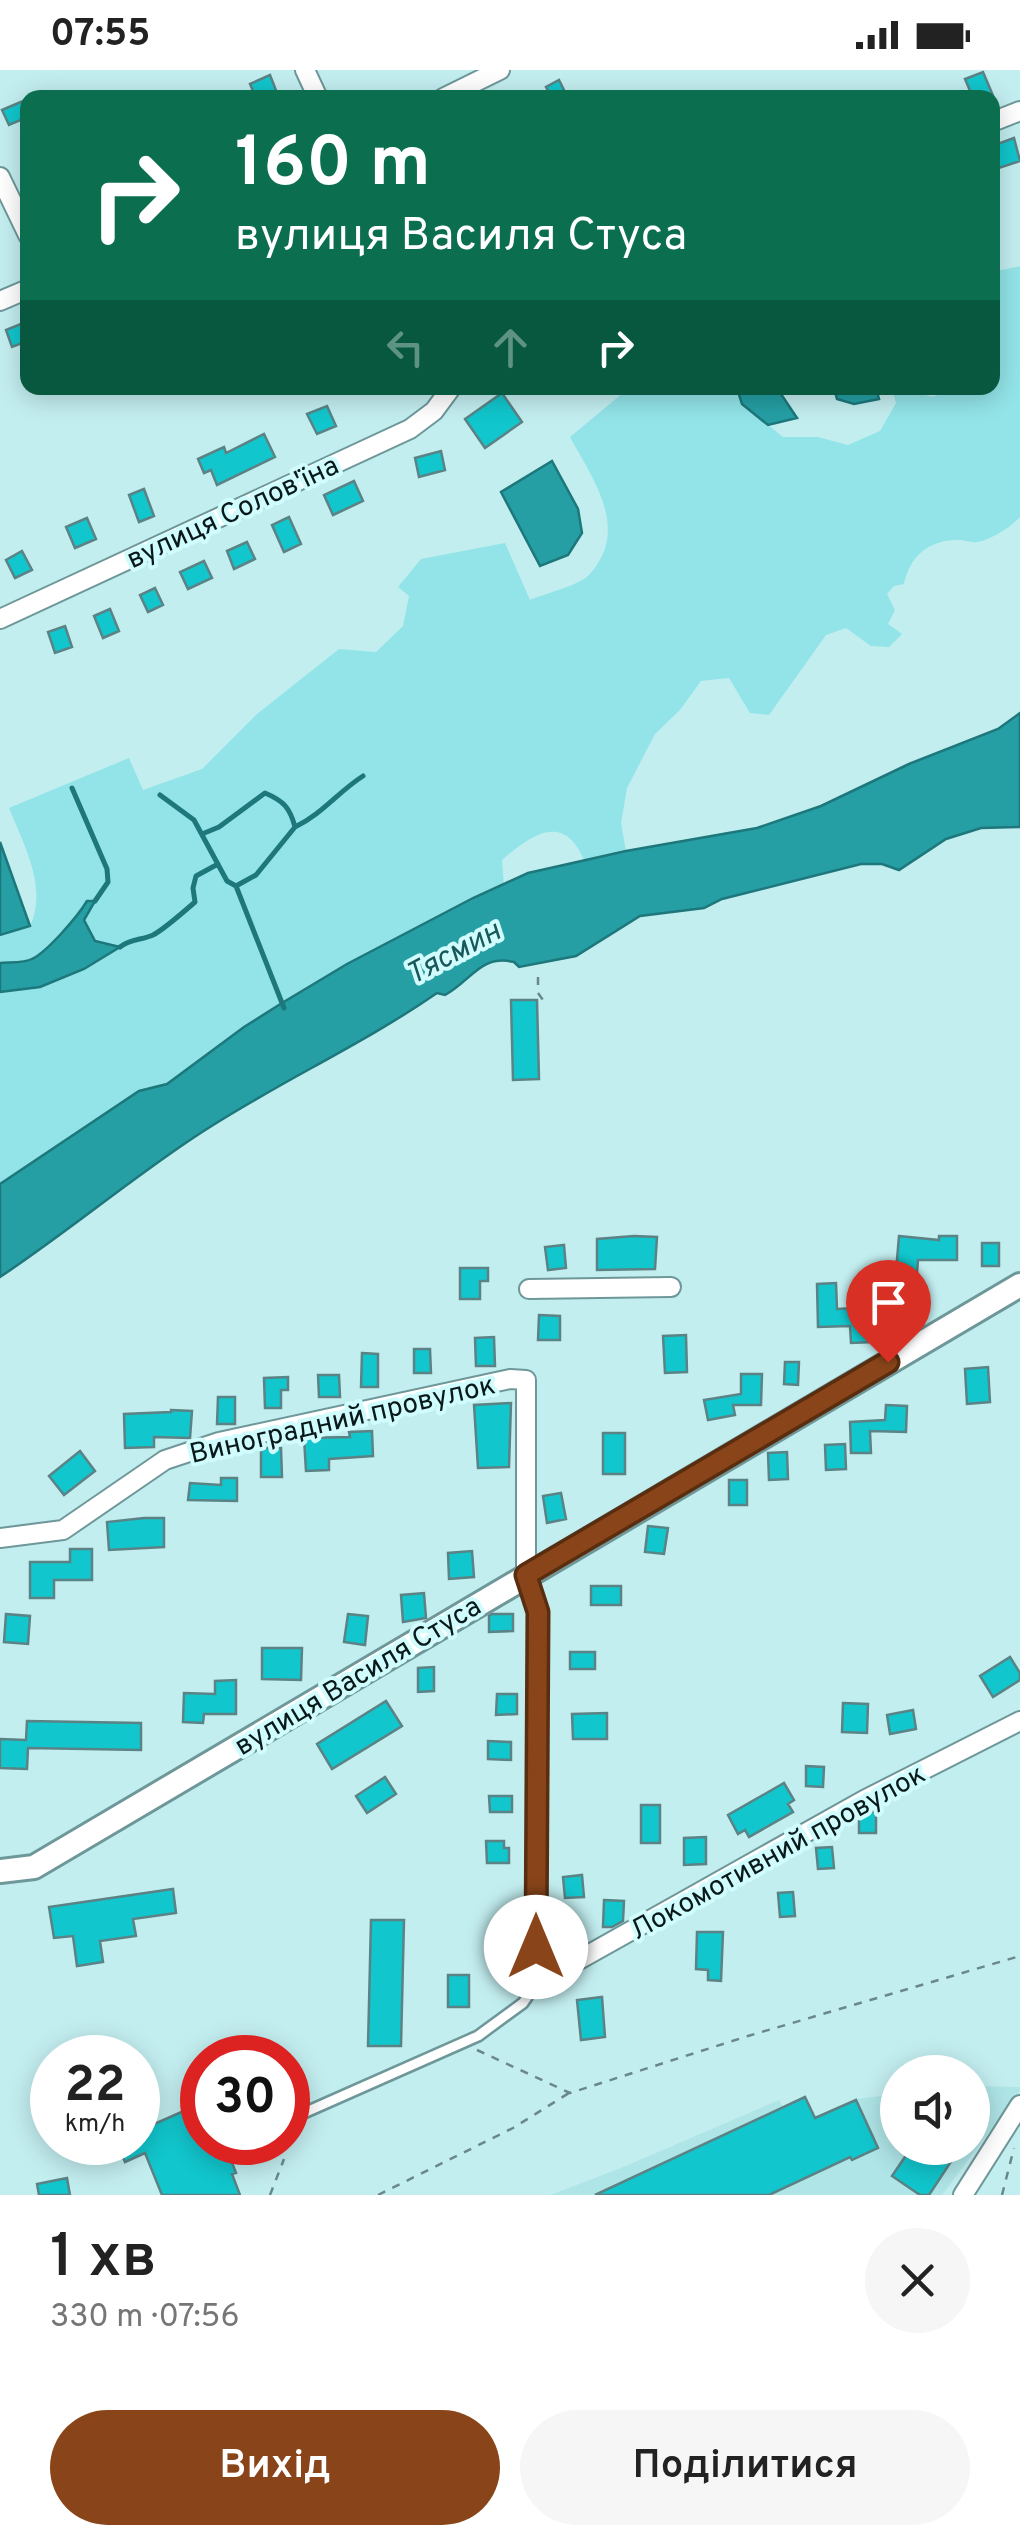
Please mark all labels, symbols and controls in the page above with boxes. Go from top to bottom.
text: 07:55 [50,11,150,60]
text: 160 m [235,122,431,211]
icon: right [70,130,200,260]
text: вулиця Василя Стуса [235,209,687,266]
icon: left [378,320,433,375]
icon: ahead [483,320,538,375]
icon: right [588,320,643,375]
street label: вулиця Солов'їна [121,449,345,579]
water label: Тясмин [401,914,508,994]
pin [846,1260,931,1363]
icon: arrive [861,1275,916,1330]
street label: Виноградний провулок [186,1368,499,1474]
street label: вулиця Василя Стуса [229,1590,488,1765]
street label: Локомотивний провулок [624,1757,933,1950]
position arrow [484,1895,588,1999]
speed limit sign: 30 [180,2035,310,2165]
map controls [880,2055,990,2165]
button: sound [880,2055,990,2165]
text: 22 [64,2056,126,2119]
text: km/h [65,2109,125,2141]
text: 1 хв [50,2222,157,2298]
button: close [865,2228,970,2333]
text: 330 m · 07:56 [50,2298,240,2338]
button: Вихід [50,2410,500,2525]
button: Поділитися [520,2410,970,2525]

